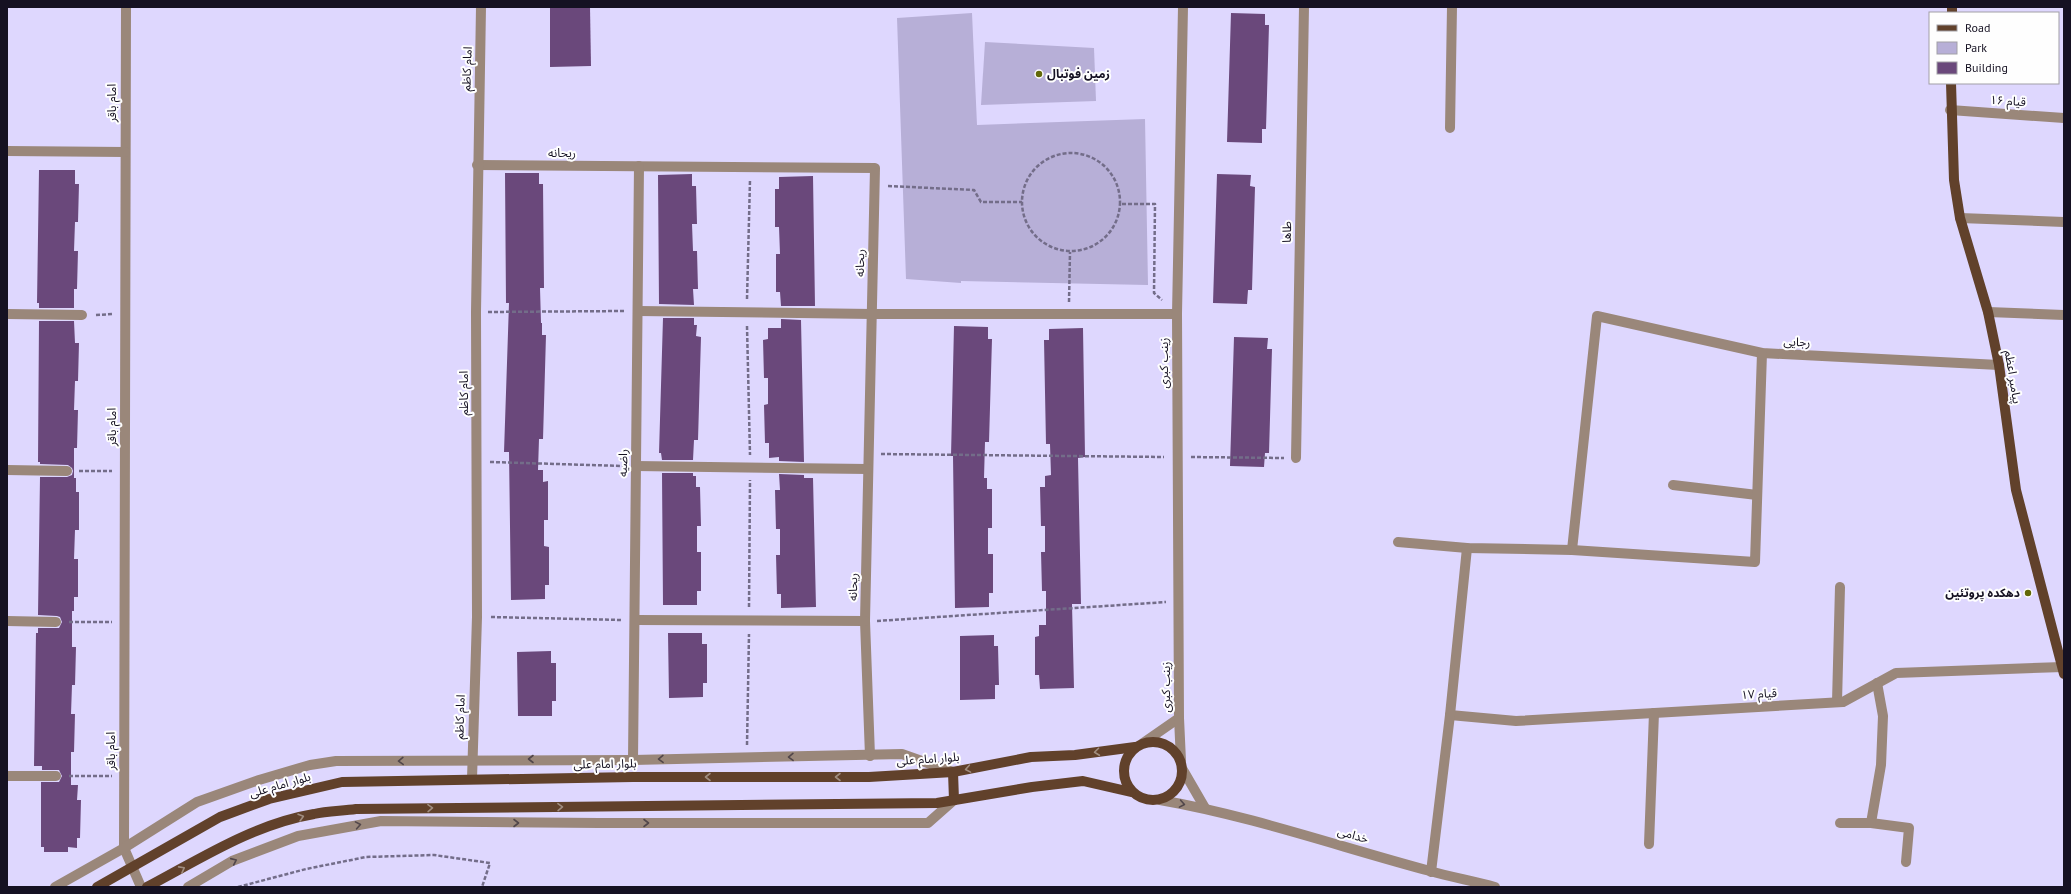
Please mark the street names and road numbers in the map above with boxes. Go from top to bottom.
street label: امام کاظم [458,46,477,92]
street label: امام باقر [104,84,121,123]
street label: قیام ۱۶ [1989,92,2027,111]
street label: ریحانه [548,145,576,160]
street label: طاها [1279,221,1294,243]
street label: ریحانه [852,249,867,277]
street label: رجایی [1783,333,1811,350]
street label: زینب کبری [1156,337,1171,389]
street label: پیامبر اعظم [2000,349,2025,405]
street label: امام کاظم [456,370,473,415]
street label: امام باقر [104,408,121,447]
street label: راضیه [615,449,630,477]
street label: ریحانه [845,573,860,601]
street label: زینب کبری [1158,661,1173,713]
street label: قیام ۱۷ [1741,685,1777,704]
street label: امام کاظم [451,694,470,740]
street label: امام باقر [103,732,120,771]
street label: بلوار امام علی [896,749,960,770]
street label: بلوار امام علی [573,755,637,774]
street label: بلوار امام علی [247,769,313,802]
street label: خدامی [1336,823,1370,846]

